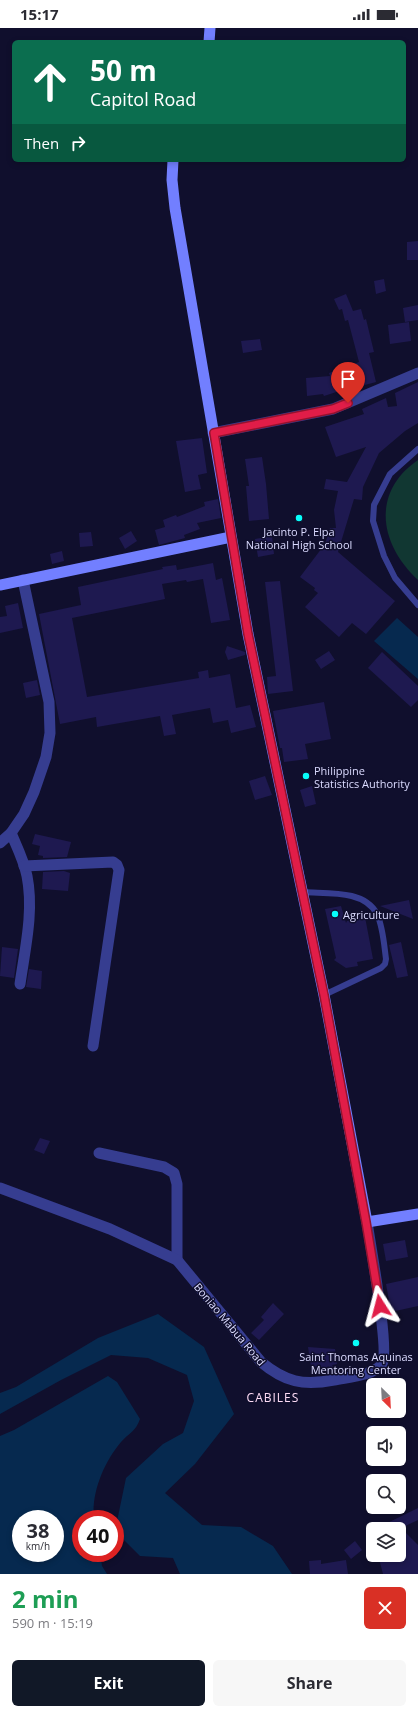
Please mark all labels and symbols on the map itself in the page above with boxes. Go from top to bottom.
pin [331,362,365,403]
marker: Jacinto P. Elpa National High School [294,513,304,523]
place label: Jacinto P. Elpa National High School [246,524,352,552]
place label: Philippine Statistics Authority [314,763,410,791]
marker: Philippine Statistics Authority [301,771,311,781]
place label: Agriculture [343,907,399,922]
marker: Agriculture [330,909,340,919]
street label: Boniao Mabua Road [191,1280,269,1368]
position arrow [359,1285,401,1327]
marker: Saint Thomas Aquinas Mentoring Center [351,1338,361,1348]
place label: Saint Thomas Aquinas Mentoring Center [299,1349,413,1377]
north arrow [366,1378,406,1418]
district label: CABILES [247,1389,299,1406]
speed limit sign: 40 [72,1510,124,1562]

